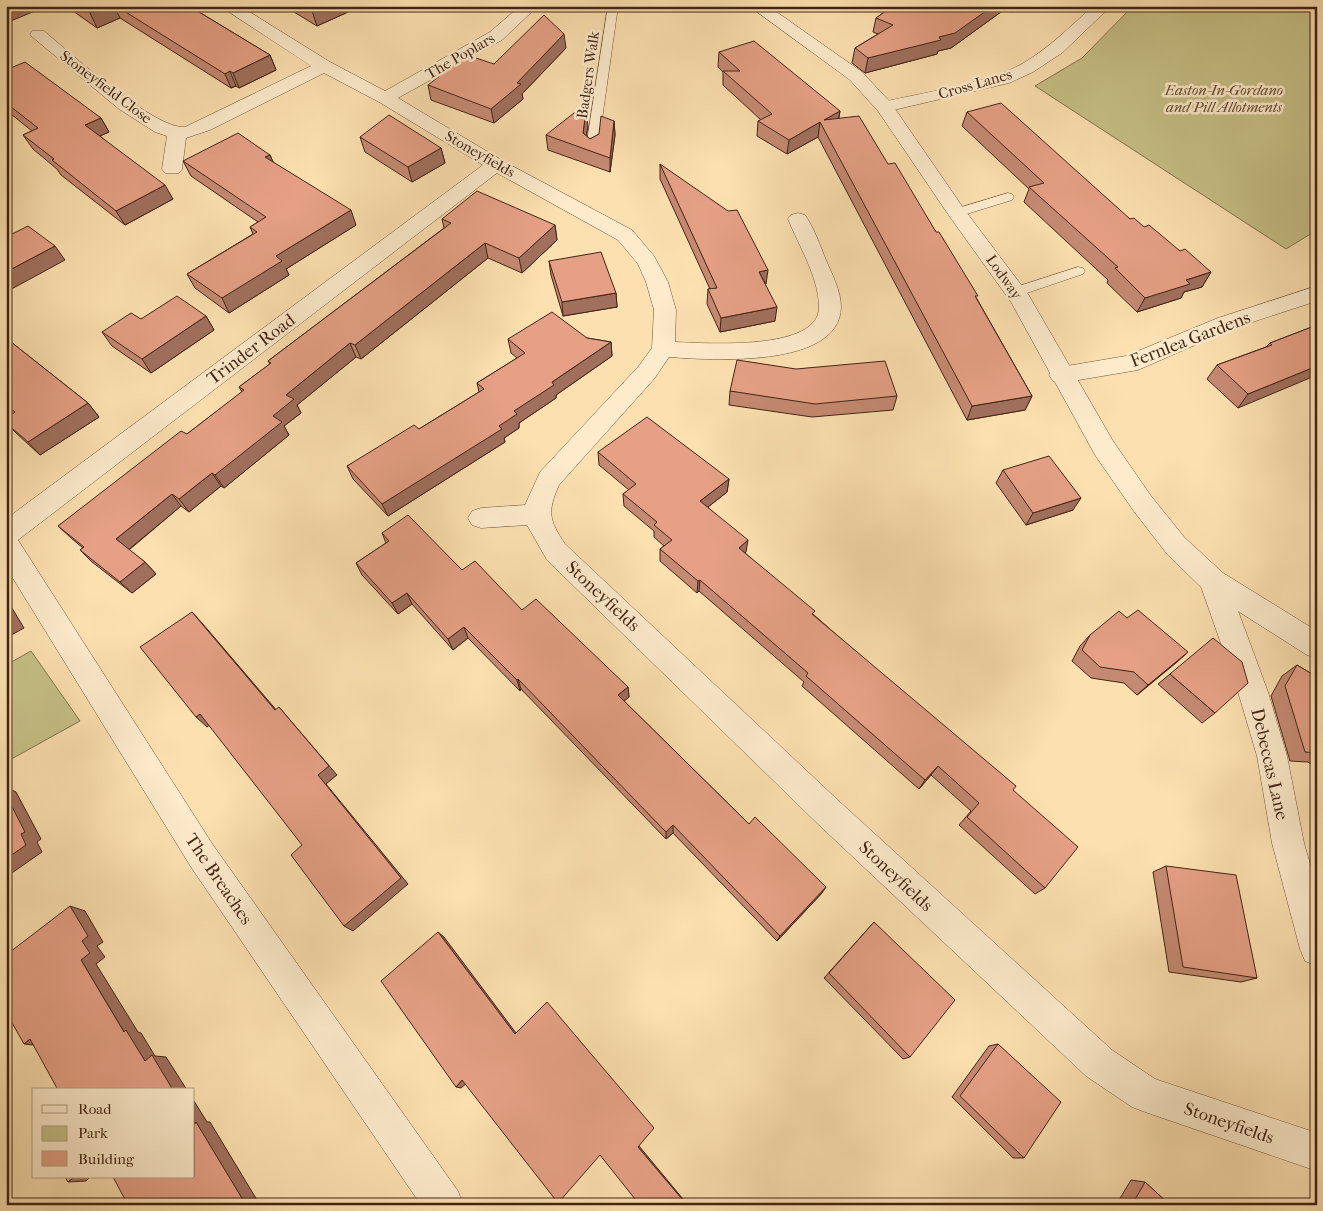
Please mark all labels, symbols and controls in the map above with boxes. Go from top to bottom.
street label: The Poplars [422,29,498,83]
street label: Badgers Walk [573,30,603,120]
street label: Stoneyfield Close [57,47,156,128]
street label: Cross Lanes [936,65,1014,103]
park label: Easton-In-Gordano and Pill Allotments [1164,81,1283,116]
street label: Stoneyfields [442,127,519,181]
street label: Lodway [982,251,1026,304]
street label: Fernlea Gardens [1127,307,1253,372]
street label: Trinder Road [203,309,300,389]
street label: Stoneyfields [561,557,644,636]
street label: Debeccas Lane [1246,706,1293,822]
street label: The Breaches [180,830,257,929]
street label: Stoneyfields [854,837,937,916]
legend [32,1088,195,1178]
street label: Stoneyfields [1181,1098,1277,1149]
text: Road [78,1100,112,1118]
text: Park [78,1124,108,1142]
text: Building [78,1150,135,1168]

